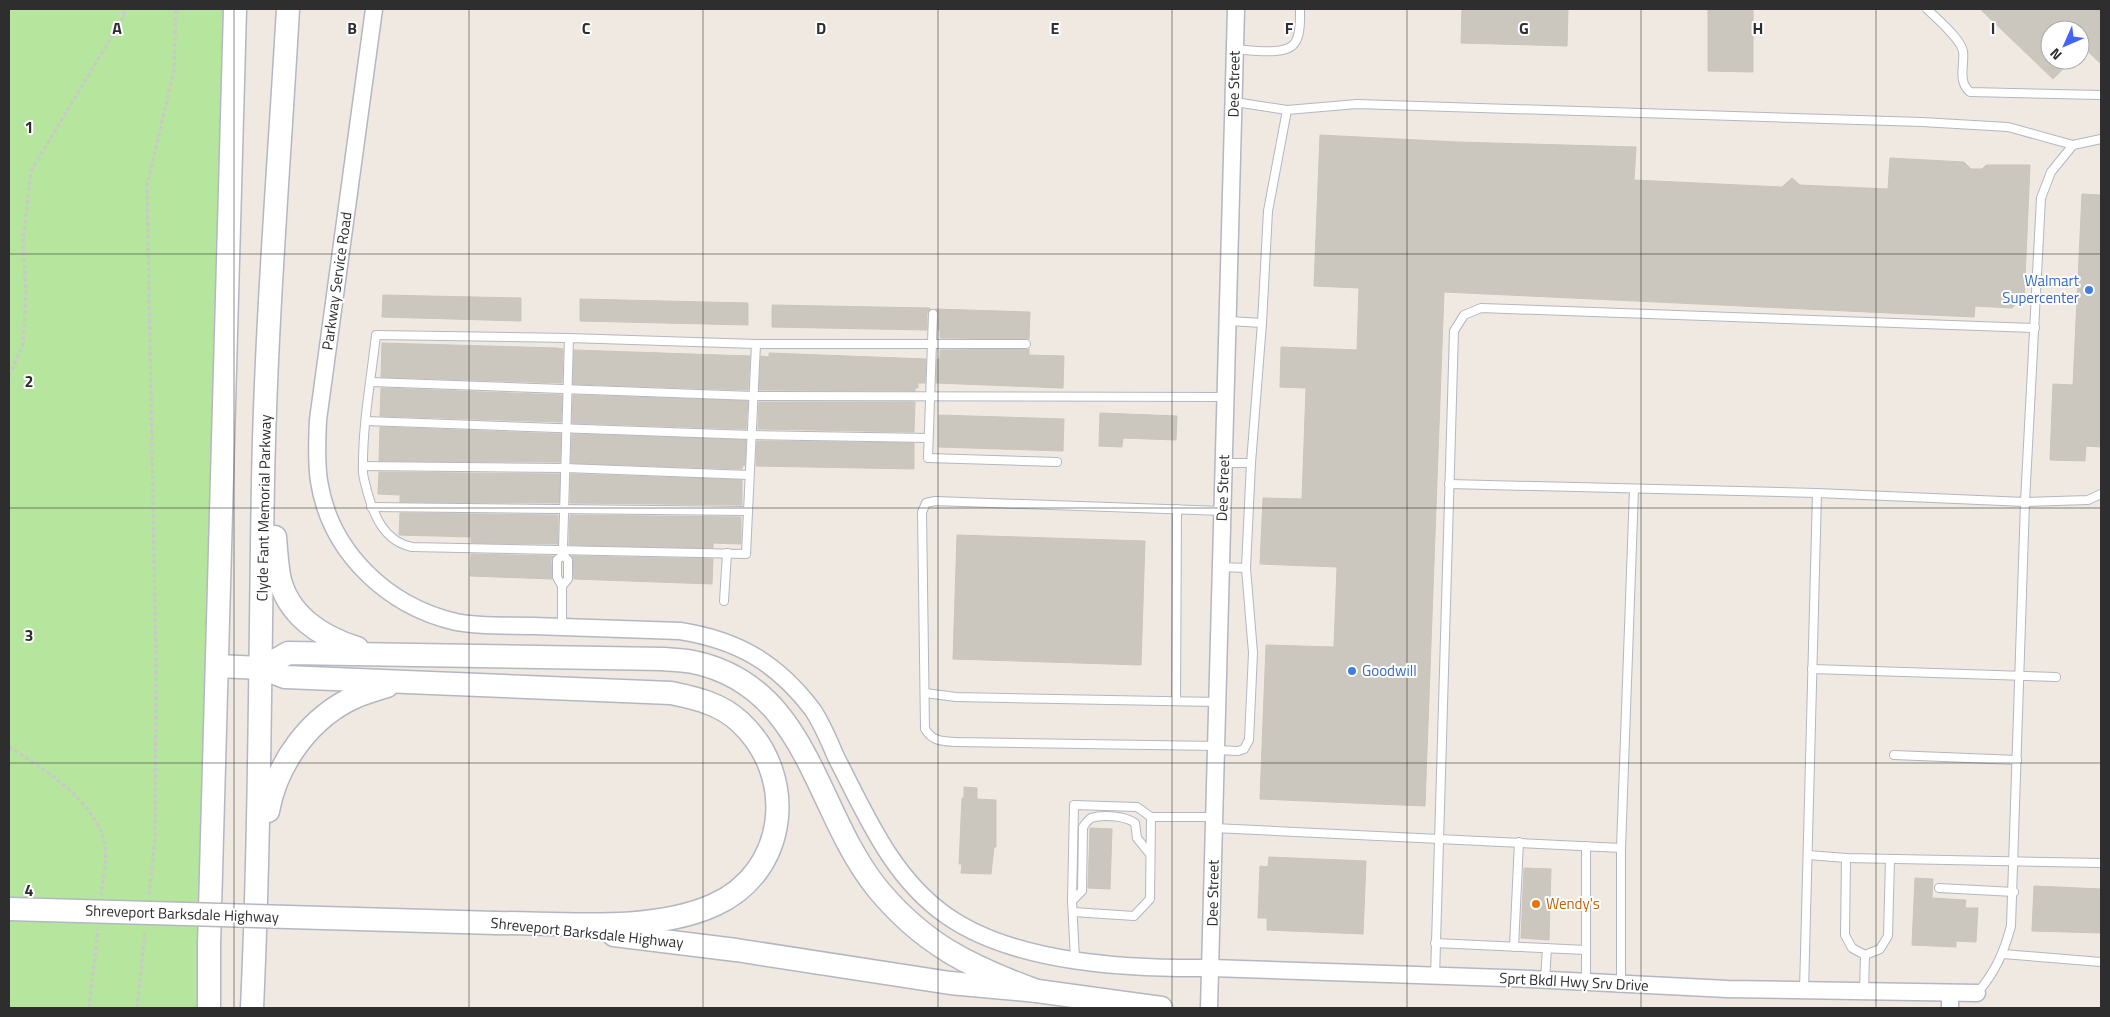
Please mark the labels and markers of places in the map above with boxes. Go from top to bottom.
place label: Walmart Supercenter [2002,269,2080,309]
marker: Walmart Supercenter [2083,284,2095,296]
place label: Goodwill [1362,659,1417,682]
marker: Goodwill [1346,665,1358,677]
place label: Wendy's [1546,892,1600,915]
marker: Wendy's [1530,898,1542,910]

